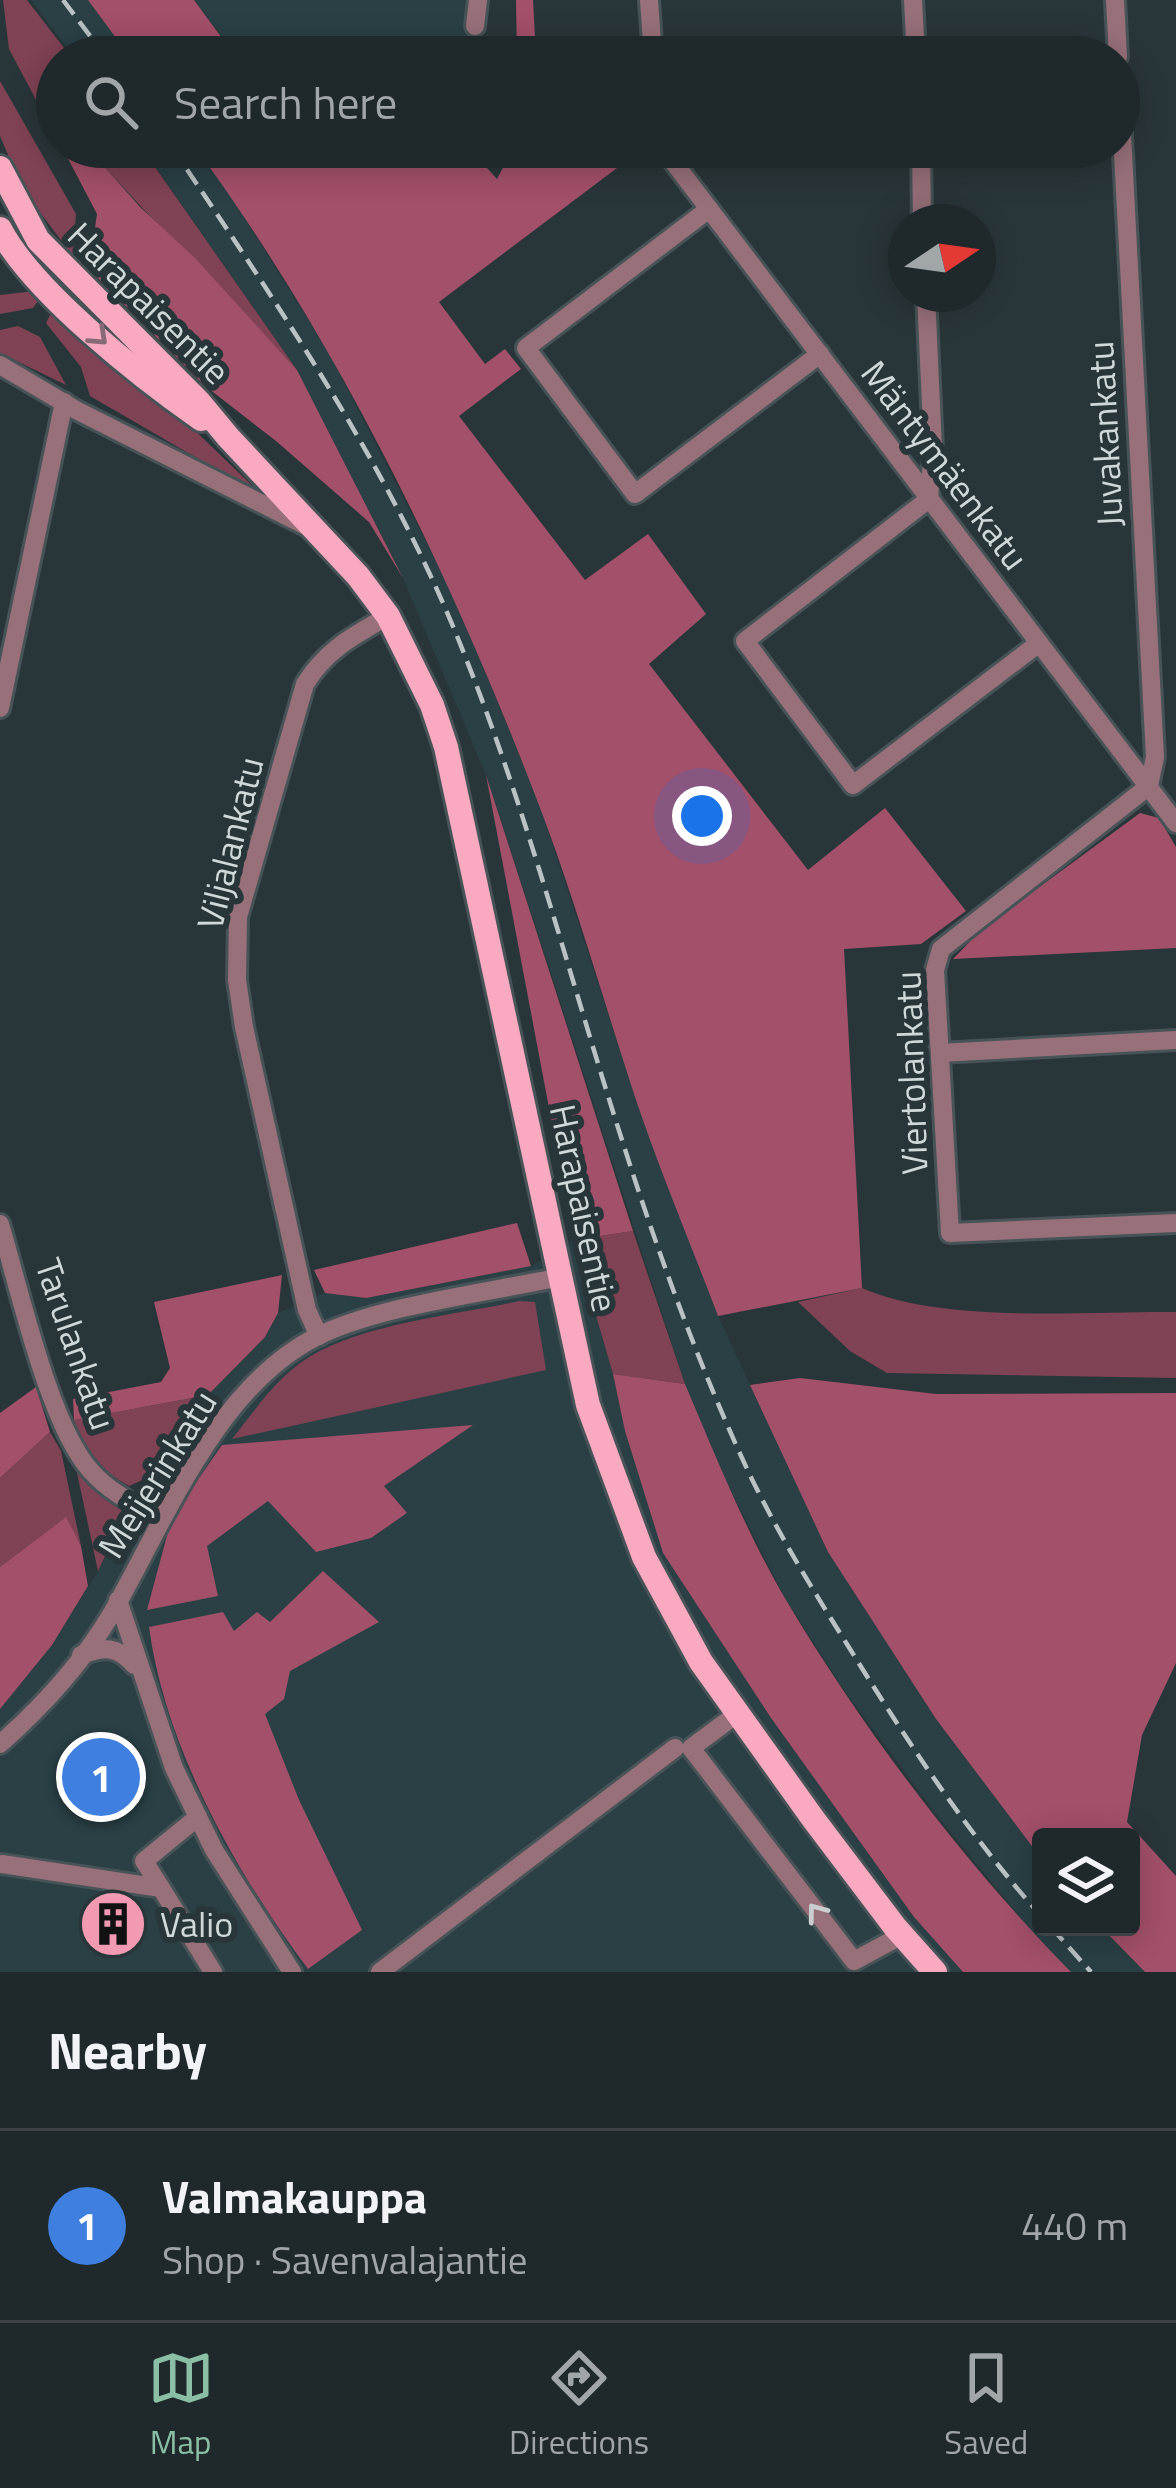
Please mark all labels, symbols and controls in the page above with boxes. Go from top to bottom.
search box [36,36,1140,168]
text: Search here [174,68,397,136]
icon: search [78,69,144,135]
north arrow [888,204,996,312]
street label: Harapaisentie [55,209,243,397]
one-way arrow [86,323,107,345]
street label: Juvakankatu [1072,340,1137,528]
street label: Mäntymäenkatu [848,348,1043,581]
street label: Viljalankatu [182,751,277,935]
your location [672,786,732,846]
street label: Viertolankatu [879,970,942,1176]
street label: Harapaisentie [536,1099,633,1317]
street label: Tarulankatu [22,1251,131,1437]
street label: Meijerinkatu [83,1379,230,1568]
pin: 1 [62,1732,140,1822]
map controls [1032,1828,1140,1936]
button: layers [1032,1828,1140,1936]
building icon: Valio [78,1889,148,1959]
place label: Valio [160,1896,233,1951]
one-way arrow [809,1904,831,1925]
text: Nearby [48,2011,207,2089]
text: Valmakauppa [162,2162,427,2230]
text: 1 [76,2196,98,2255]
text: 440 m [1021,2196,1128,2255]
text: Shop · Savenvalajantie [162,2230,528,2289]
tab: Map [148,2345,214,2467]
tab: Directions [509,2345,649,2467]
tab: Saved [944,2345,1028,2467]

